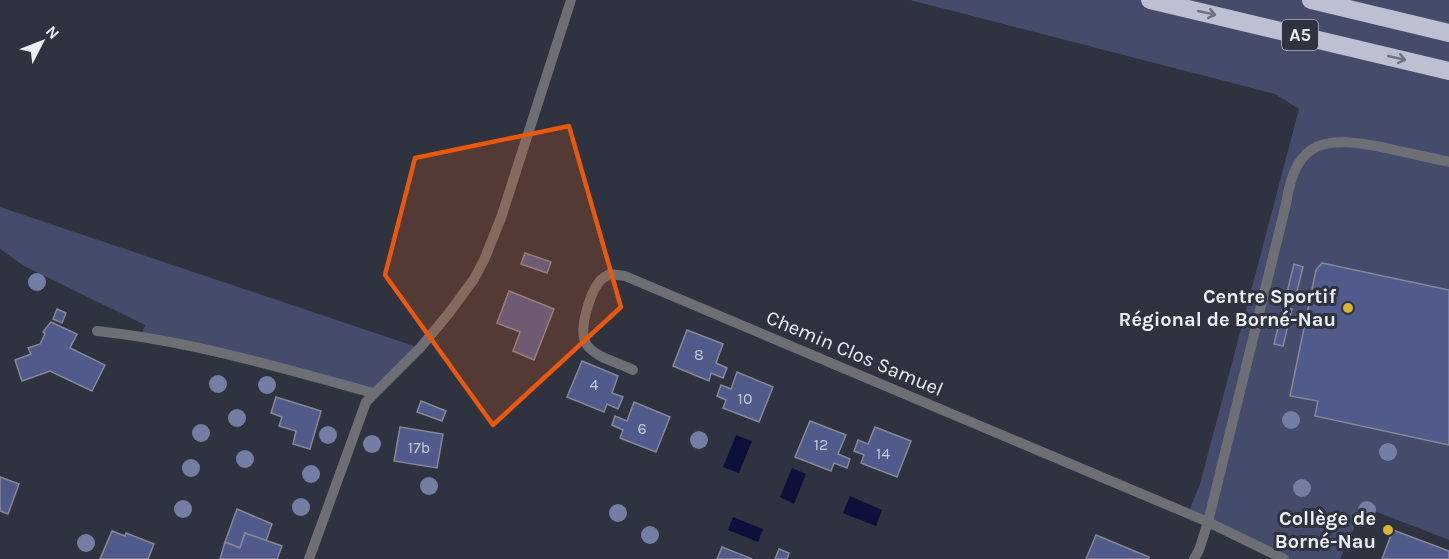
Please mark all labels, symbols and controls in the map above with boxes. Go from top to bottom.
one-way arrow [1197,8,1216,20]
north arrow [12,12,72,72]
road number: A5 [1282,20,1318,50]
text: N [42,22,64,43]
one-way arrow [1387,53,1406,65]
place label: Centre Sportif Régional de Borné-Nau [1119,285,1337,331]
marker: Centre Sportif Régional de Borné-Nau [1341,301,1355,315]
street label: Chemin Clos Samuel [763,306,947,401]
house number: 8 [694,345,704,364]
house number: 4 [590,375,599,394]
house number: 10 [738,389,752,408]
house number: 6 [637,419,647,438]
house number: 12 [814,435,828,454]
house number: 17b [408,438,430,457]
house number: 14 [876,444,890,463]
place label: Collège de Borné-Nau [1275,507,1376,553]
marker: Collège de Borné-Nau [1381,523,1395,537]

